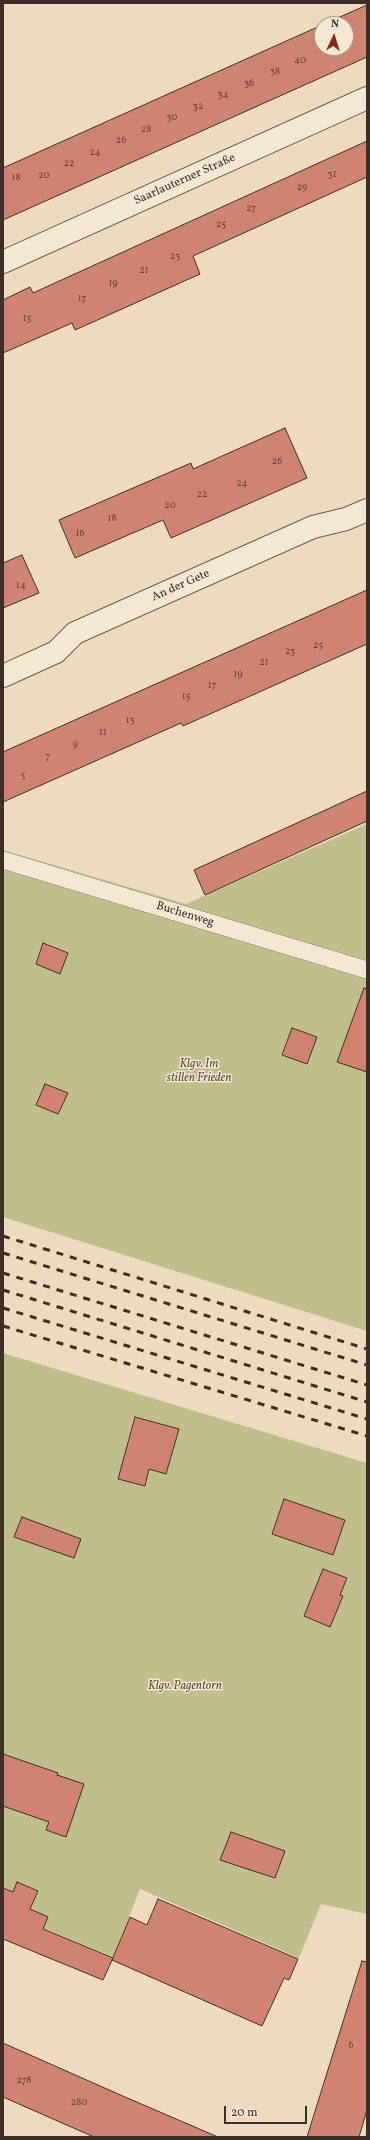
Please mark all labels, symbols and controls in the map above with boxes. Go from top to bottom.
north arrow [314,16,354,56]
text: N [330,17,339,32]
house number: 40 [294,55,306,67]
house number: 38 [270,66,280,78]
house number: 36 [244,78,254,90]
house number: 34 [217,89,229,101]
house number: 32 [193,101,203,113]
house number: 30 [167,112,177,124]
house number: 28 [141,124,151,136]
house number: 26 [116,135,126,147]
house number: 24 [89,147,101,159]
street label: Saarlauterner Straße [132,151,238,209]
house number: 22 [64,158,74,170]
house number: 31 [327,169,337,181]
house number: 20 [38,170,50,182]
house number: 18 [12,172,20,184]
house number: 29 [297,182,307,194]
house number: 27 [246,203,256,215]
house number: 25 [216,219,226,231]
house number: 23 [170,251,180,263]
house number: 21 [139,265,149,277]
house number: 19 [108,278,118,290]
house number: 17 [78,293,86,305]
house number: 15 [23,313,31,325]
house number: 26 [272,456,282,468]
house number: 24 [236,478,248,490]
house number: 22 [197,489,207,501]
house number: 20 [164,500,176,512]
house number: 18 [108,513,116,525]
house number: 16 [76,528,84,540]
street label: An der Gete [150,567,212,605]
house number: 14 [16,580,26,592]
house number: 25 [313,640,323,652]
house number: 23 [285,646,295,658]
house number: 21 [259,657,269,669]
house number: 19 [233,669,243,681]
house number: 17 [208,680,216,692]
house number: 15 [182,691,190,703]
house number: 13 [125,715,135,727]
house number: 11 [99,727,107,739]
house number: 9 [72,739,78,751]
house number: 7 [46,751,50,763]
house number: 5 [21,770,25,782]
street label: Buchenweg [154,899,216,931]
park label: Klgv. Im stillen Frieden [167,1058,231,1086]
park label: Klgv. Pagentorn [148,1680,222,1694]
house number: 6 [348,2040,354,2052]
house number: 278 [17,2075,31,2087]
house number: 280 [71,2097,87,2109]
scale bar [226,2098,309,2124]
text: 20 m [231,2105,258,2121]

